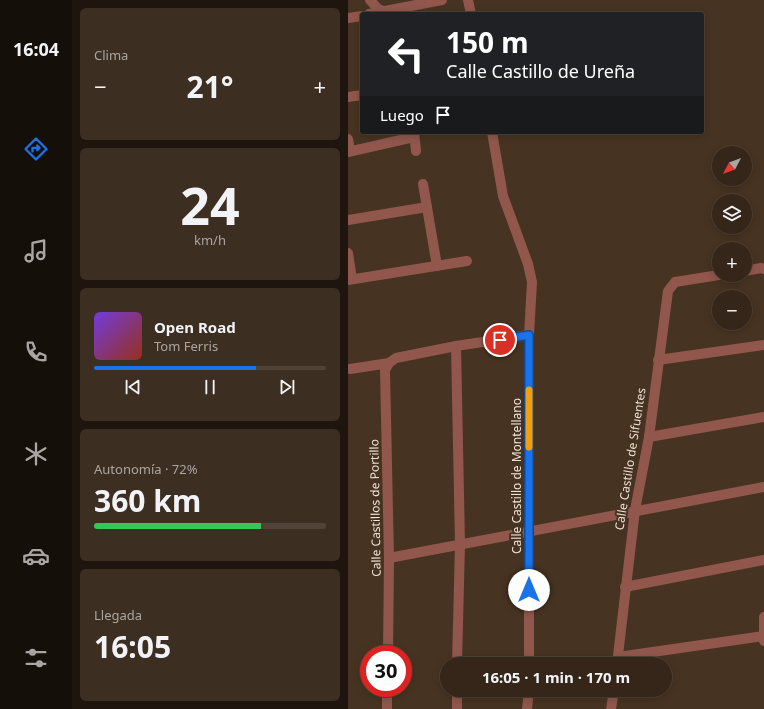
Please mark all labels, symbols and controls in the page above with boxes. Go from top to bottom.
text: 150 m [446,23,529,61]
icon: left [380,28,432,80]
text: 16:04 [13,37,59,61]
text: Clima [94,46,128,64]
text: Calle Castillo de Ureña [446,59,635,83]
text: 21° [186,66,234,107]
text: − [94,71,107,101]
text: + [313,71,326,101]
icon: arrive [432,104,454,126]
text: Luego [380,105,424,125]
icon: directions [22,135,50,163]
north arrow [712,146,752,186]
map controls [712,146,752,330]
text: 24 [180,169,240,240]
button: layers [712,194,752,234]
text: km/h [194,231,226,249]
icon: music [22,237,50,265]
button: + [712,242,752,282]
button: − [712,290,752,330]
text: Open Road [154,317,236,337]
pin [483,323,517,357]
icon: arrive [489,329,511,351]
text: Tom Ferris [154,337,218,355]
icon: phone [22,338,50,366]
icon: previous [122,376,144,398]
icon: pause [199,376,221,398]
icon: next [276,376,298,398]
street label: Calle Castillo de Sifuentes [610,386,650,531]
street label: Calle Castillo de Montellano [508,398,525,554]
street label: Calle Castillos de Portillo [365,439,385,577]
icon: climate [22,440,50,468]
text: Autonomía · 72% [94,460,198,478]
text: 360 km [94,480,201,521]
icon: car [22,542,50,570]
position arrow [508,569,550,611]
text: Llegada [94,606,142,624]
text: 16:05 [94,626,171,667]
icon: filters [22,644,50,672]
speed limit sign: 30 [360,645,412,697]
text: 16:05 · 1 min · 170 m [482,667,630,687]

